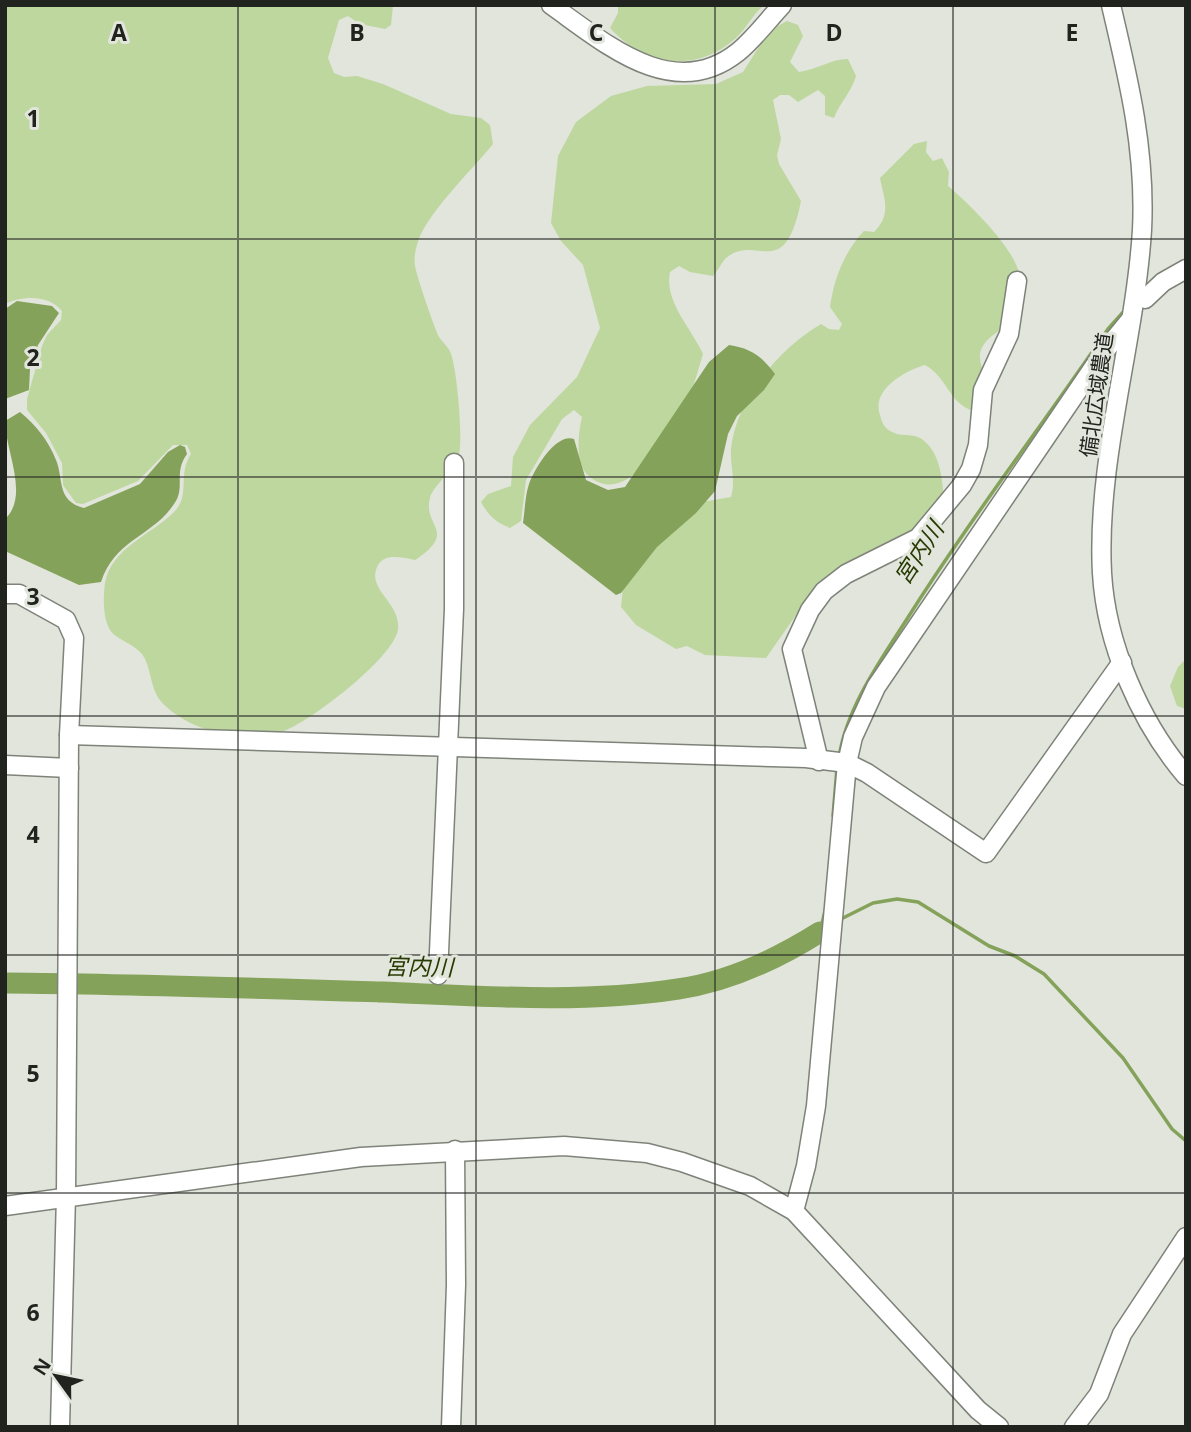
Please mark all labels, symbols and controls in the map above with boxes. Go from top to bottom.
text: A [111,16,127,48]
text: B [349,16,365,48]
text: C [589,16,603,48]
text: D [825,16,843,48]
text: E [1066,16,1078,48]
text: 1 [26,102,40,134]
street label: 備北広域農道 [1073,331,1119,459]
text: 2 [26,341,40,373]
water label: 宮内川 [886,512,952,590]
text: 3 [26,580,40,612]
text: 4 [26,818,40,850]
water label: 宮内川 [384,949,457,983]
text: 5 [26,1057,40,1089]
text: 6 [26,1296,40,1328]
north arrow [21,1341,91,1411]
text: N [27,1353,57,1380]

